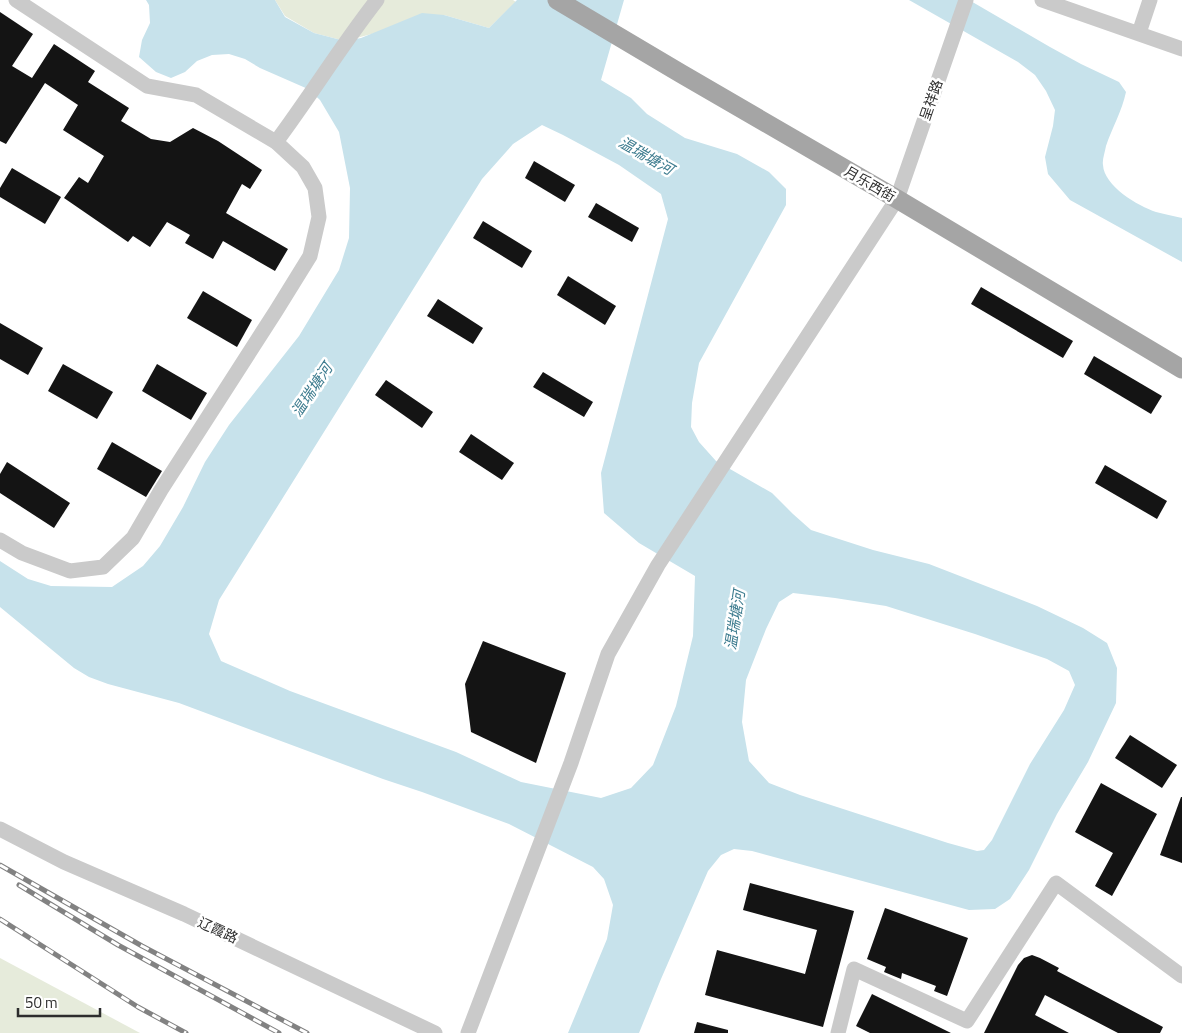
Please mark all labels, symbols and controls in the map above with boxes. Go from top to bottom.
street label: 呈祥路 [914,77,947,123]
water label: 温瑞塘河 [615,131,681,182]
street label: 月乐西街 [841,160,900,207]
water label: 温瑞塘河 [285,356,340,421]
water label: 温瑞塘河 [718,586,751,651]
street label: 辽霞路 [195,911,242,948]
scale bar [18,986,100,1018]
text: 50 m [25,991,58,1014]

